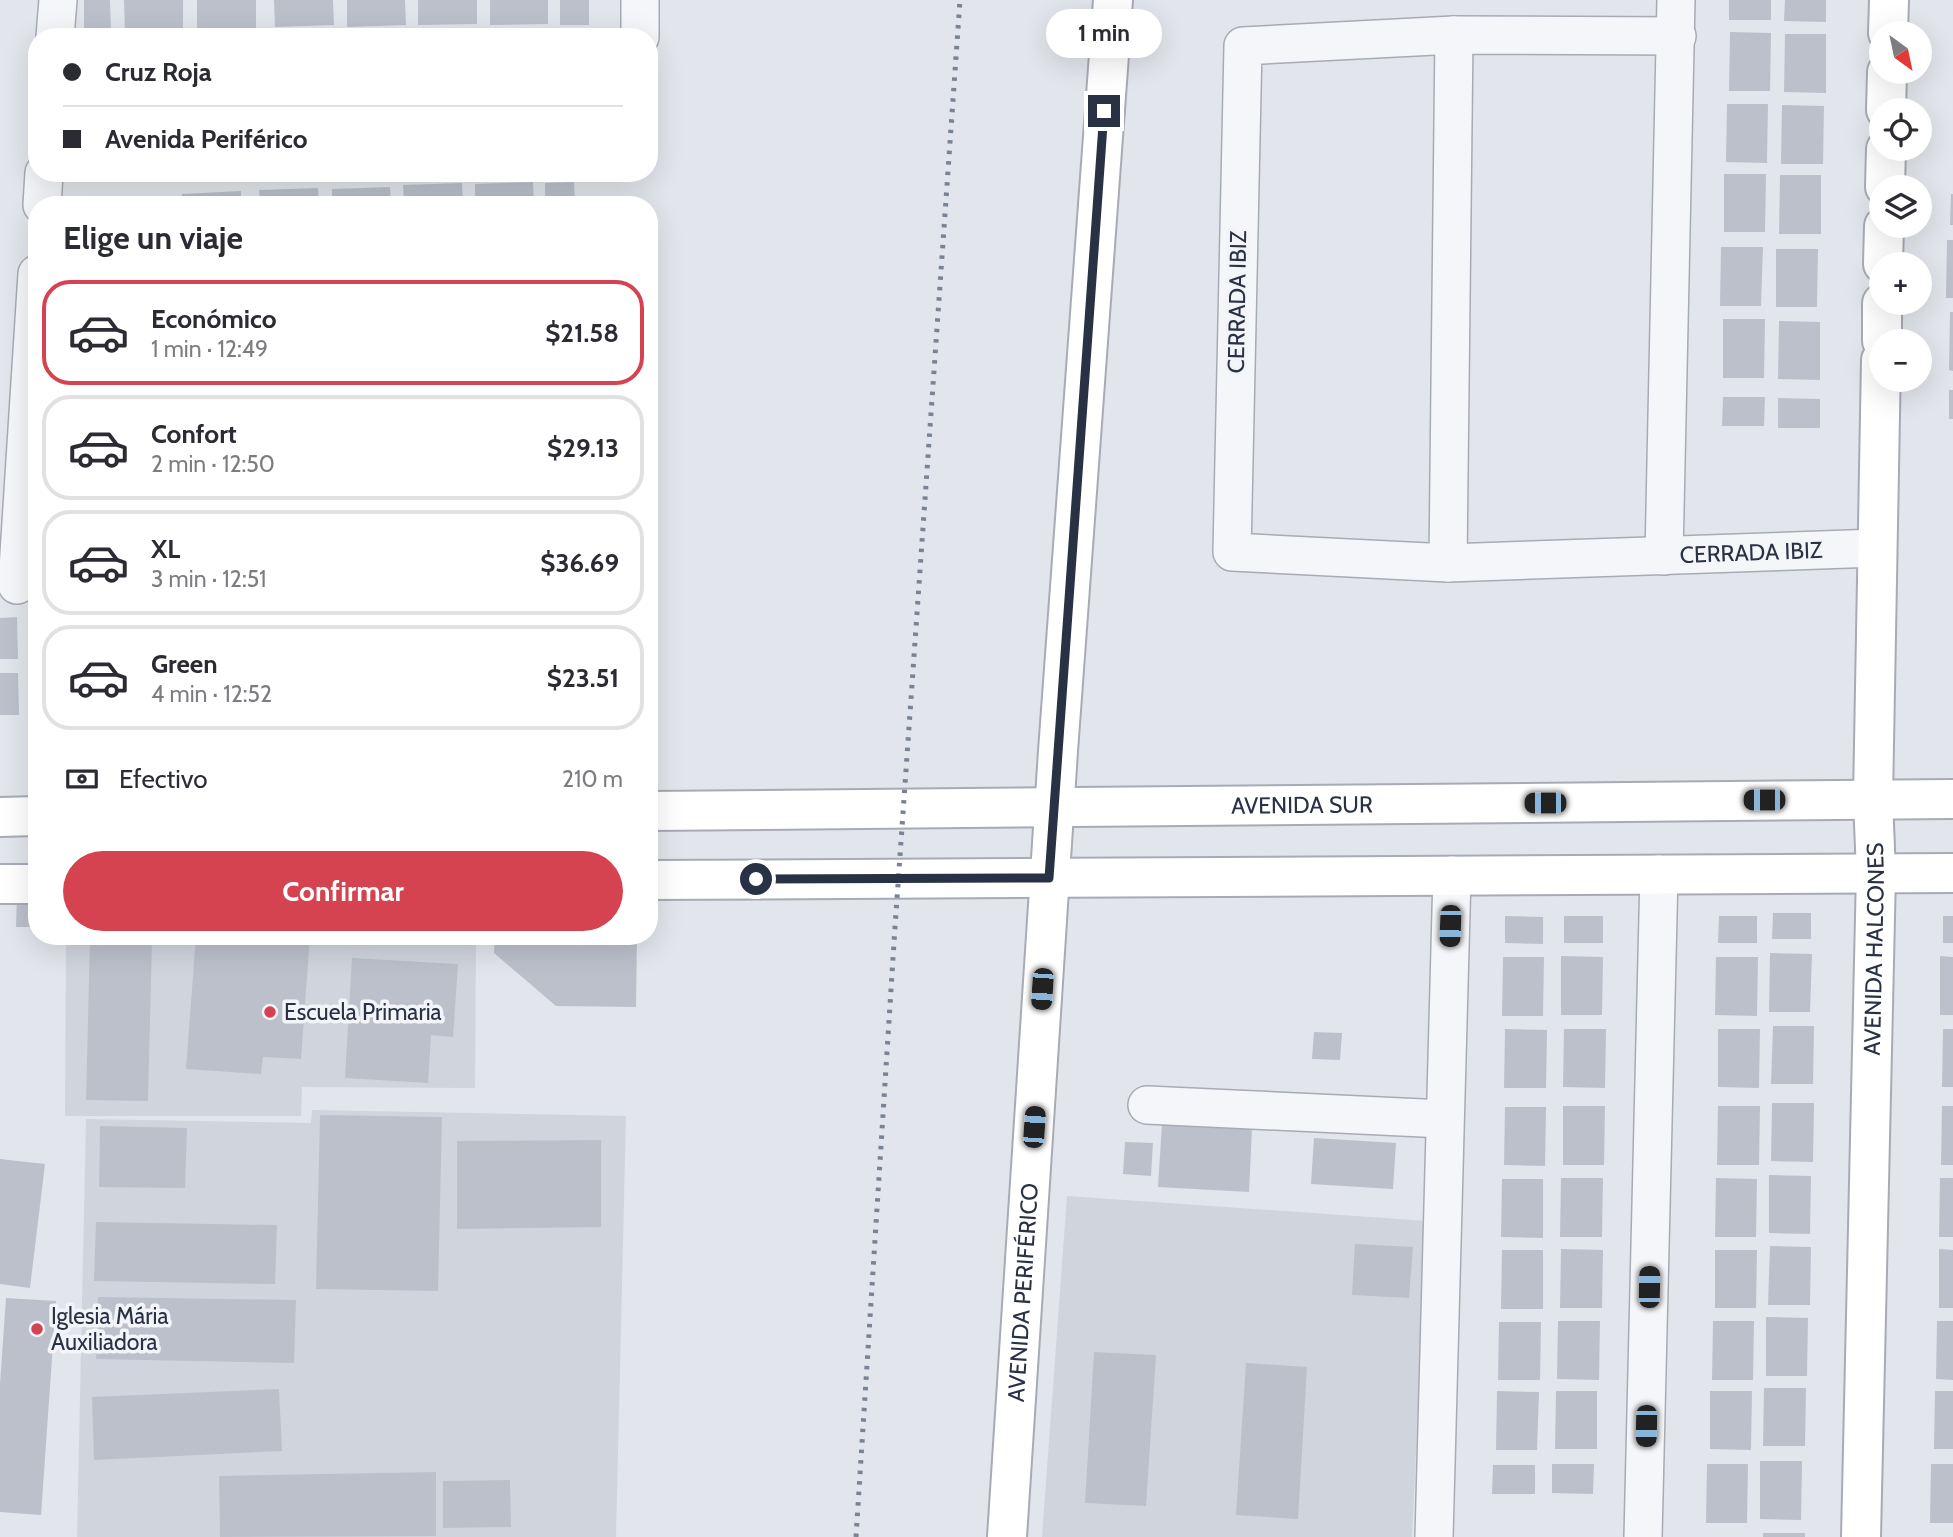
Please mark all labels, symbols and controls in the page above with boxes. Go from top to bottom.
callout: 1 min [1046,10,1162,58]
text: 1 min [1078,19,1130,47]
north arrow [1869,21,1932,84]
map controls [1869,21,1932,392]
text: Cruz Roja [105,56,212,88]
route end [1088,95,1120,127]
button: locate [1869,98,1932,161]
text: Avenida Periférico [105,123,308,155]
button: layers [1869,175,1932,238]
text: Elige un viaje [63,218,243,257]
street label: CERRADA IBIZ [1222,230,1252,374]
button: + [1869,252,1932,315]
icon: car [67,301,130,364]
text: Económico [151,303,277,335]
text: $21.58 [545,317,619,349]
button: − [1869,329,1932,392]
text: 1 min · 12:49 [151,335,268,363]
icon: car [67,416,130,479]
text: Confort [151,418,237,450]
text: $29.13 [547,432,619,464]
text: 2 min · 12:50 [151,450,275,478]
icon: car [67,531,130,594]
text: XL [151,533,180,565]
street label: CERRADA IBIZ [1679,536,1823,569]
text: $36.69 [540,547,619,579]
text: 3 min · 12:51 [151,565,267,593]
icon: car [67,646,130,709]
text: Green [151,648,218,680]
text: $23.51 [547,662,619,694]
text: 4 min · 12:52 [151,680,272,708]
icon: cash [63,760,101,798]
text: Efectivo [119,763,208,795]
text: 210 m [562,765,623,793]
street label: AVENIDA SUR [1231,790,1373,820]
car [1744,790,1786,811]
car [1525,793,1567,814]
street label: AVENIDA HALCONES [1858,842,1890,1056]
button: Confirmar [63,851,623,931]
route start [740,863,772,895]
car [1439,905,1462,947]
car [1031,967,1054,1011]
place label: Escuela Primaria [284,998,442,1026]
marker: Escuela Primaria [262,1004,278,1020]
car [1023,1105,1046,1149]
street label: AVENIDA PERIFÉRICO [1002,1182,1044,1403]
car [1639,1266,1660,1308]
place label: Iglesia Mária Auxiliadora [51,1302,168,1356]
marker: Iglesia Mária Auxiliadora [29,1321,45,1337]
car [1636,1405,1657,1447]

